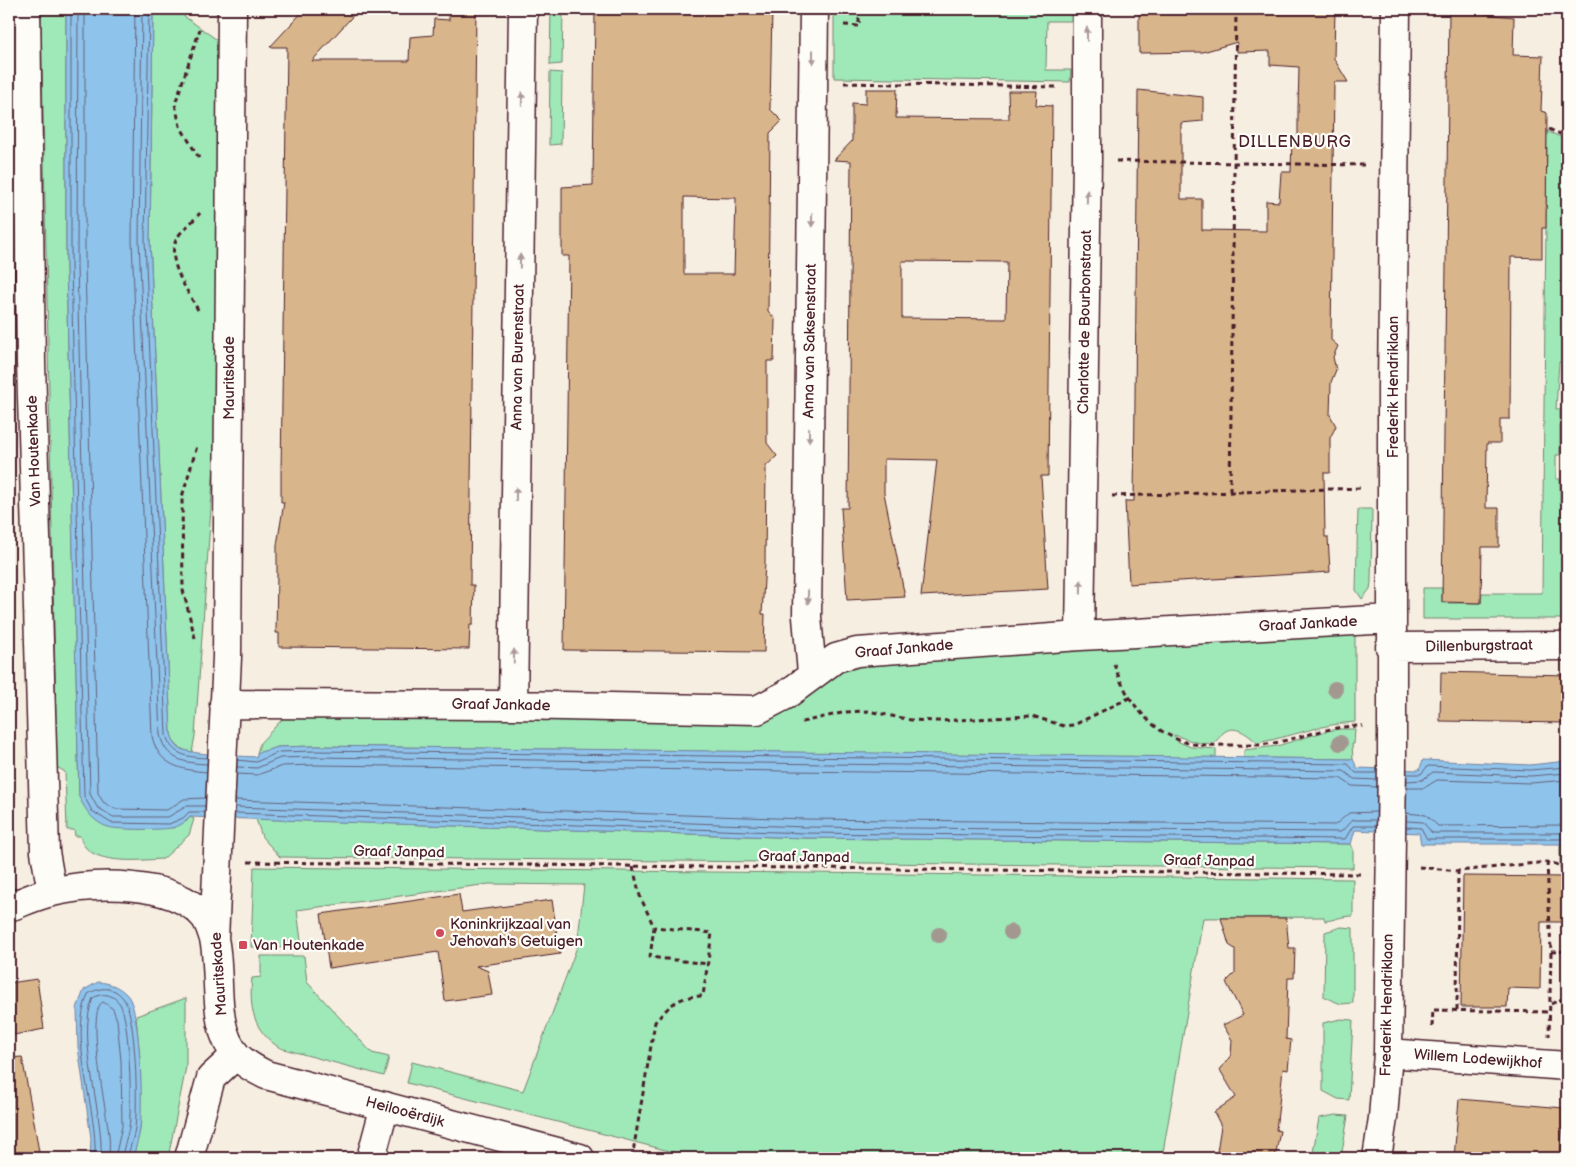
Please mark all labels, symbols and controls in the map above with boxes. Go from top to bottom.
one-way arrow [1083,26,1091,42]
one-way arrow [809,50,817,66]
one-way arrow [518,90,526,106]
district label: DILLENBURG [1238,133,1352,152]
one-way arrow [1083,189,1091,205]
one-way arrow [807,212,815,228]
street label: Charlotte de Bourbonstraat [1074,229,1096,414]
one-way arrow [516,253,524,269]
street label: Anna van Saksenstraat [799,263,821,419]
street label: Anna van Burenstraat [507,283,529,430]
street label: Frederik Hendriklaan [1384,316,1403,458]
street label: Mauritskade [220,336,239,420]
street label: Van Houtenkade [23,395,45,507]
one-way arrow [805,427,813,443]
one-way arrow [512,485,520,501]
one-way arrow [1077,579,1085,595]
one-way arrow [803,590,811,606]
street label: Graaf Jankade [1258,612,1358,636]
street label: Graaf Jankade [854,635,954,663]
street label: Dillenburgstraat [1425,636,1533,656]
one-way arrow [510,648,518,664]
street label: Graaf Jankade [451,695,551,715]
street label: Graaf Janpad [353,842,445,862]
street label: Graaf Janpad [758,847,850,867]
street label: Graaf Janpad [1163,851,1255,871]
place label: Koninkrijkzaal van Jehovah's Getuigen [450,915,583,951]
marker: Koninkrijkzaal van Jehovah's Getuigen [434,927,446,939]
street label: Mauritskade [207,931,231,1016]
street label: Frederik Hendriklaan [1376,934,1398,1076]
place label: Van Houtenkade [253,936,364,955]
marker: Van Houtenkade [237,939,249,951]
street label: Willem Lodewijkhof [1413,1045,1543,1073]
street label: Heilooërdijk [364,1092,447,1132]

